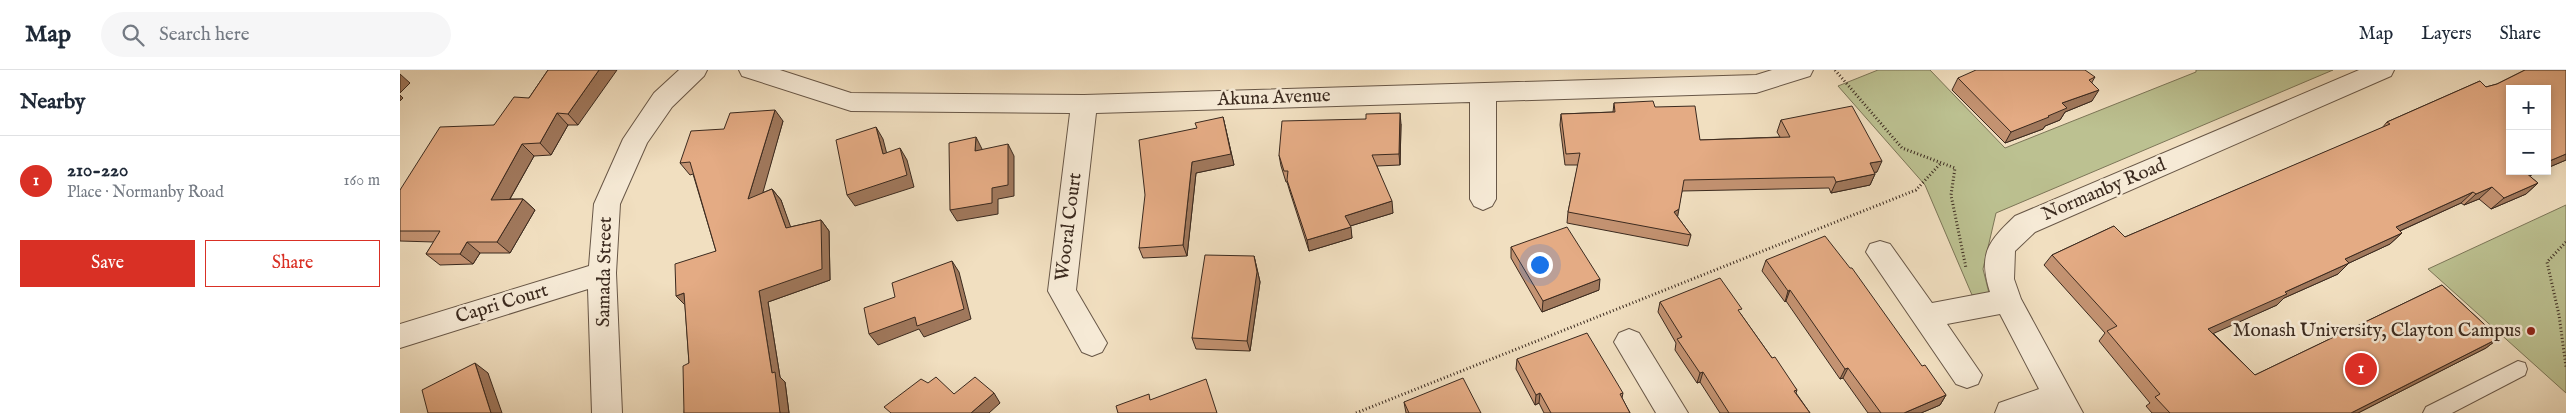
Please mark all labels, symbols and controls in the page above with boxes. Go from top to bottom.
search box [101,12,451,57]
text: Map [25,19,71,50]
icon: search [119,21,147,49]
text: Search here [159,23,250,47]
text: Map [2359,23,2393,46]
text: Layers [2421,23,2472,46]
text: Share [2500,23,2541,46]
street label: Akuna Avenue [1216,84,1331,112]
map controls [2506,85,2551,175]
button: + [2506,85,2551,130]
text: Nearby [20,89,85,116]
button: − [2506,130,2551,175]
street label: Normanby Road [2038,153,2170,227]
text: 210-220 [67,159,128,183]
text: 1 [33,171,39,191]
text: 160 m [344,171,380,191]
street label: Wooral Court [1050,171,1088,283]
text: Place · Normanby Road [67,183,224,203]
street label: Samada Street [592,216,618,327]
button: Save [20,240,195,287]
button: Share [205,240,380,287]
your location [1527,252,1553,278]
street label: Capri Court [453,278,552,329]
place label: Monash University, Clayton Campus [2233,319,2521,343]
marker: Monash University, Clayton Campus [2525,325,2537,337]
pin: 1 [2345,350,2377,388]

